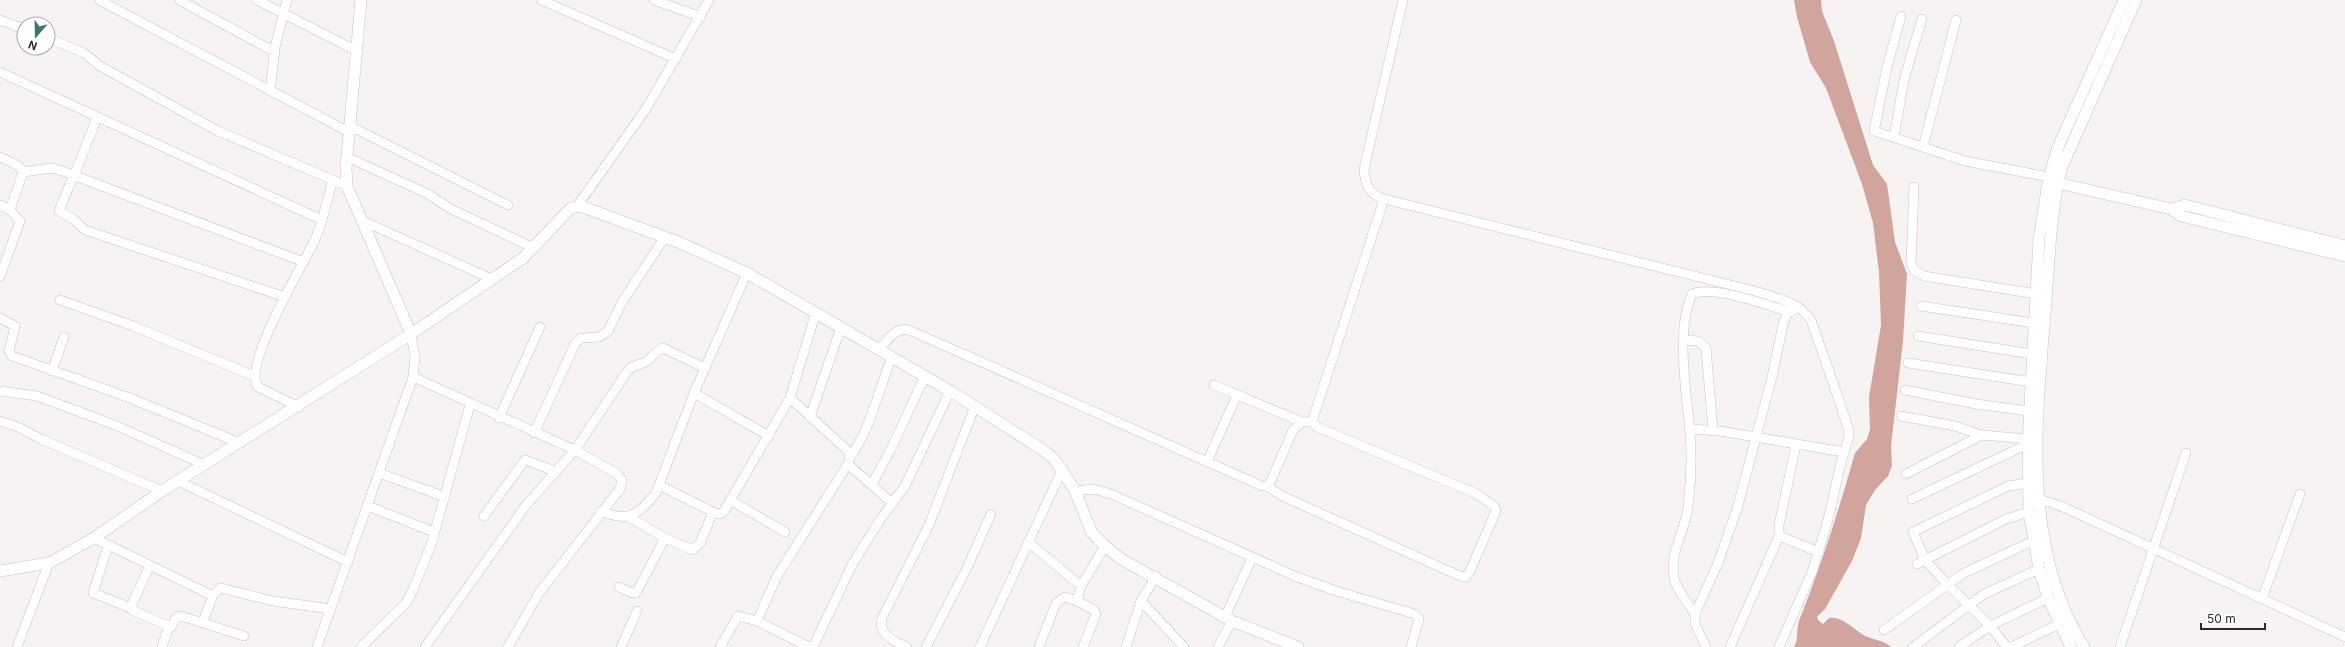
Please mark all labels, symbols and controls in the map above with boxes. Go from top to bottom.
north arrow [16,16,56,56]
text: N [26,37,39,53]
scale bar [2201,605,2265,631]
text: 50 m [2207,611,2236,626]

